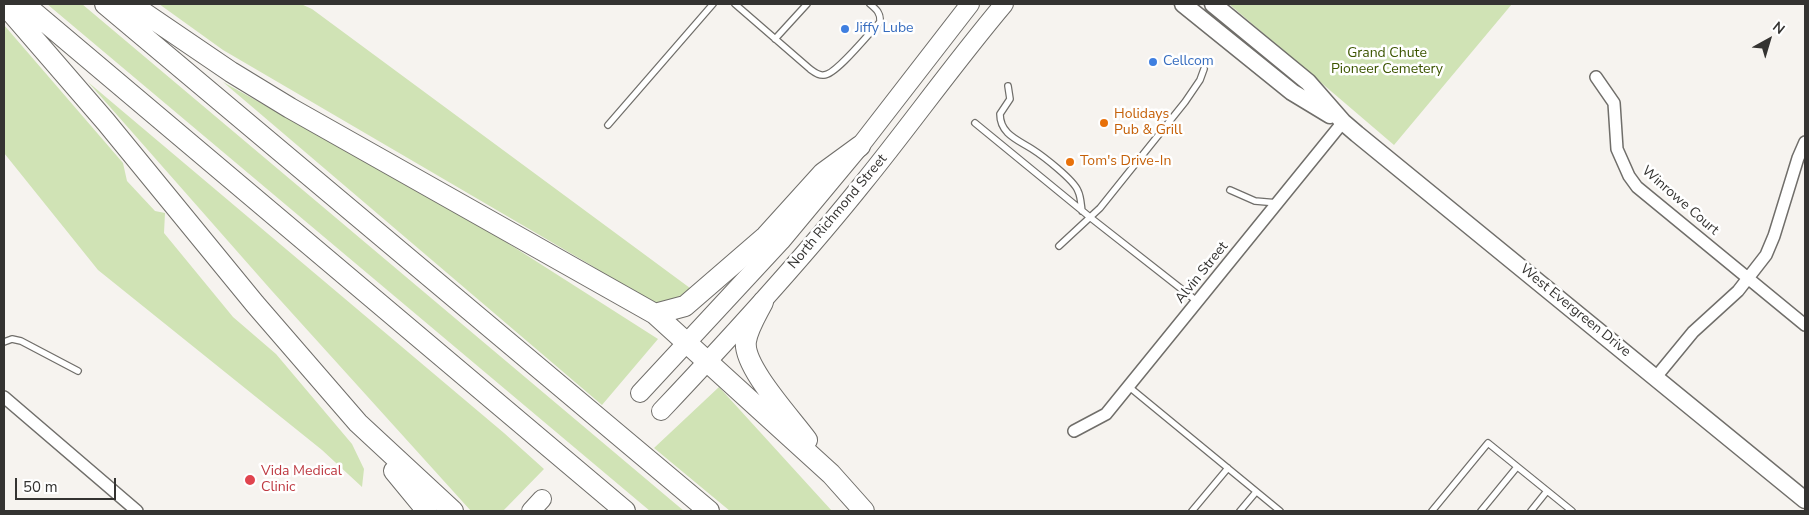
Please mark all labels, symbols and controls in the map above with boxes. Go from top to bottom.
north arrow [1744,15,1794,65]
text: N [1769,17,1789,39]
place label: Jiffy Lube [855,21,913,37]
marker: Jiffy Lube [839,23,851,35]
park label: Grand Chute Pioneer Cemetery [1331,46,1443,78]
place label: Cellcom [1163,54,1214,70]
marker: Cellcom [1147,56,1159,68]
place label: Holidays Pub & Grill [1114,107,1182,140]
marker: Holidays Pub & Grill [1098,117,1110,129]
street label: North Richmond Street [785,151,891,273]
place label: Tom's Drive-In [1080,154,1171,170]
marker: Tom's Drive-In [1064,156,1076,168]
street label: Winrowe Court [1638,163,1722,239]
street label: Alvin Street [1172,239,1232,307]
street label: West Evergreen Drive [1516,261,1634,361]
place label: Vida Medical Clinic [261,464,342,497]
scale bar [18,468,119,500]
marker: Vida Medical Clinic [243,473,257,487]
text: 50 m [23,477,58,497]

